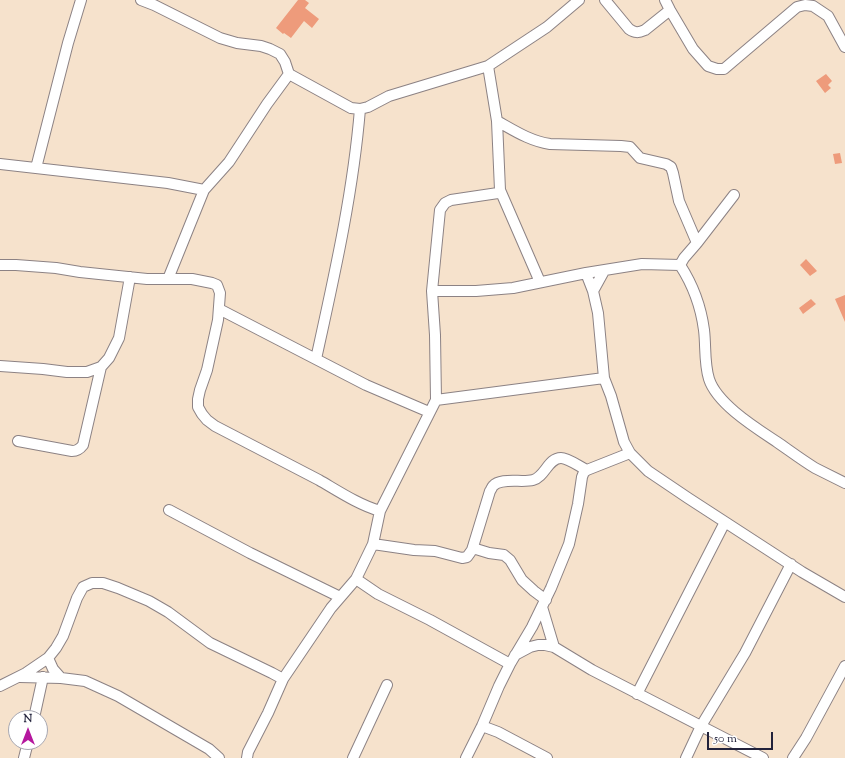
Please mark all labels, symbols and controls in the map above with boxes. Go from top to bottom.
north arrow [8,710,48,750]
text: N [24,711,32,727]
scale bar [709,724,775,750]
text: 50 m [714,730,737,748]

